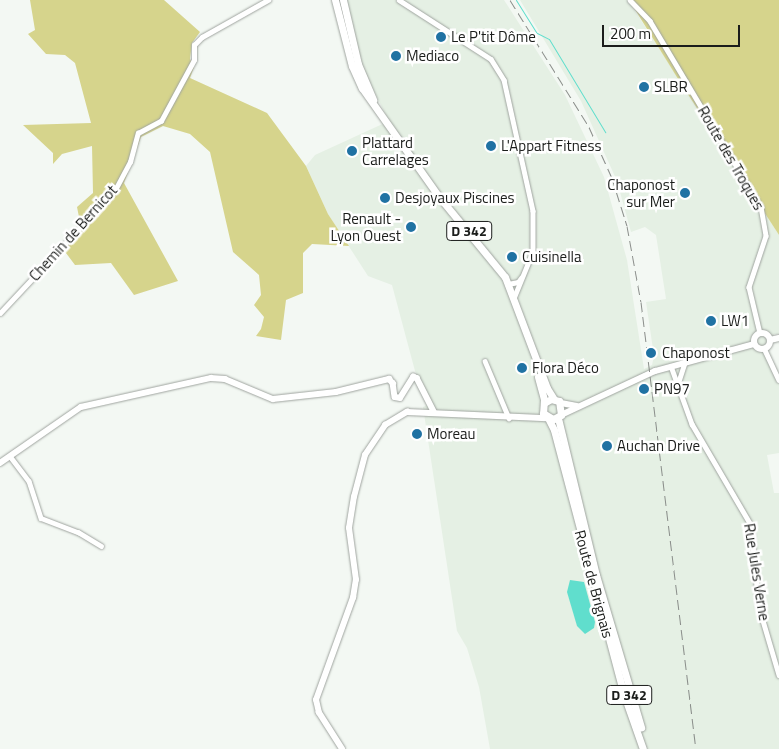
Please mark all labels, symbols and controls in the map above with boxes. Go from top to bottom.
scale bar [604,15,742,47]
text: 200 m [610,22,651,45]
place label: Le P'tit Dôme [451,28,536,46]
marker: Le P'tit Dôme [435,31,447,43]
place label: Mediaco [406,47,459,65]
marker: Mediaco [390,50,402,62]
place label: SLBR [654,78,688,96]
marker: SLBR [638,81,650,93]
street label: Route des Troques [694,103,768,213]
place label: Plattard Carrelages [362,133,429,168]
place label: L'Appart Fitness [501,137,601,155]
marker: L'Appart Fitness [485,140,497,152]
marker: Plattard Carrelages [346,145,358,157]
place label: Chaponost sur Mer [607,175,675,210]
street label: Chemin de Bernicot [25,181,121,285]
marker: Chaponost sur Mer [679,187,691,199]
place label: Desjoyaux Piscines [395,189,515,207]
marker: Desjoyaux Piscines [379,192,391,204]
place label: Renault - Lyon Ouest [330,209,401,244]
road number: D 342 [445,220,493,242]
marker: Renault - Lyon Ouest [405,221,417,233]
place label: Cuisinella [522,248,582,266]
marker: Cuisinella [506,251,518,263]
place label: LW1 [721,312,749,330]
marker: LW1 [705,315,717,327]
place label: Chaponost [662,344,730,362]
marker: Chaponost [644,346,658,360]
place label: Flora Déco [532,359,599,377]
marker: Flora Déco [516,362,528,374]
place label: PN97 [654,380,690,398]
marker: PN97 [638,383,650,395]
place label: Moreau [427,425,476,443]
marker: Moreau [411,428,423,440]
place label: Auchan Drive [617,437,700,455]
marker: Auchan Drive [601,440,613,452]
street label: Rue Jules Verne [740,522,774,622]
street label: Route de Brignais [571,528,617,640]
road number: D 342 [605,684,653,706]

